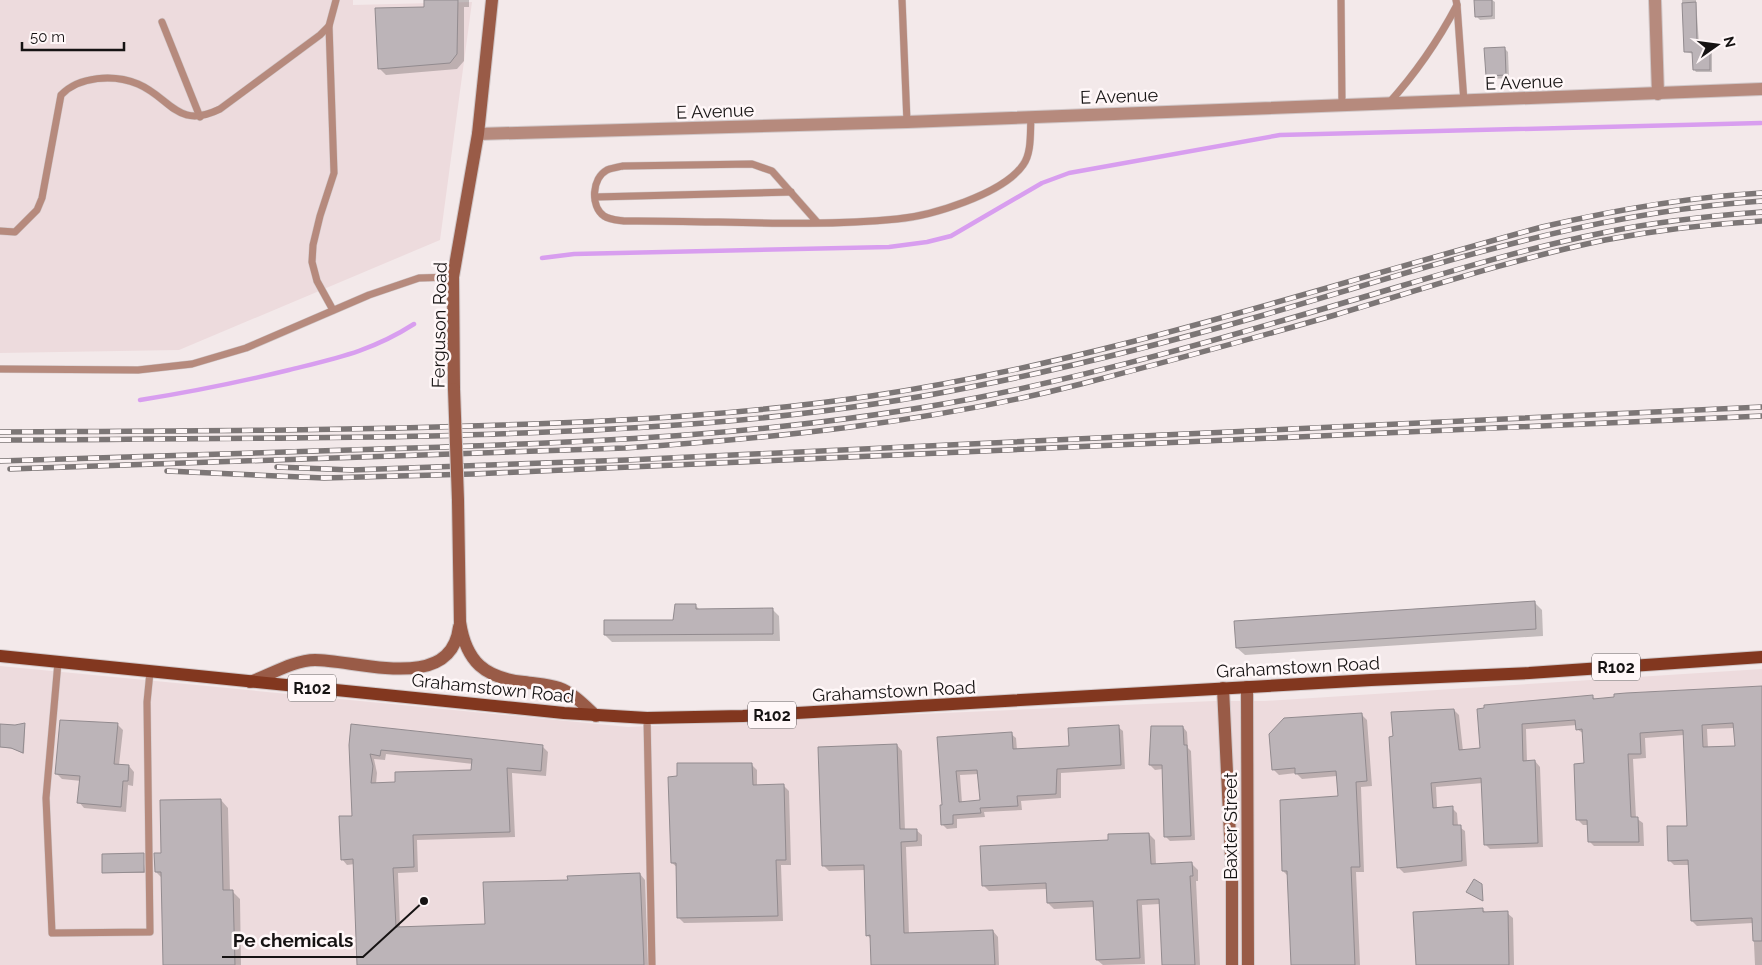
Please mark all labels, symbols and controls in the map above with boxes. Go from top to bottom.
scale bar [22,20,125,52]
north arrow [1692,20,1742,70]
text: 50 m [30,28,65,46]
text: N [1721,35,1739,49]
street label: E Avenue [1485,70,1564,94]
street label: E Avenue [1080,84,1159,108]
street label: E Avenue [676,99,755,123]
street label: Ferguson Road [427,262,451,388]
street label: Grahamstown Road [1216,652,1380,682]
road number: R102 [1592,654,1640,680]
street label: Grahamstown Road [411,669,575,707]
road number: R102 [288,674,336,701]
street label: Grahamstown Road [812,676,976,706]
road number: R102 [748,702,796,728]
street label: Baxter Street [1220,772,1241,880]
callout: Pe chemicals [222,923,363,957]
text: Pe chemicals [233,929,353,951]

